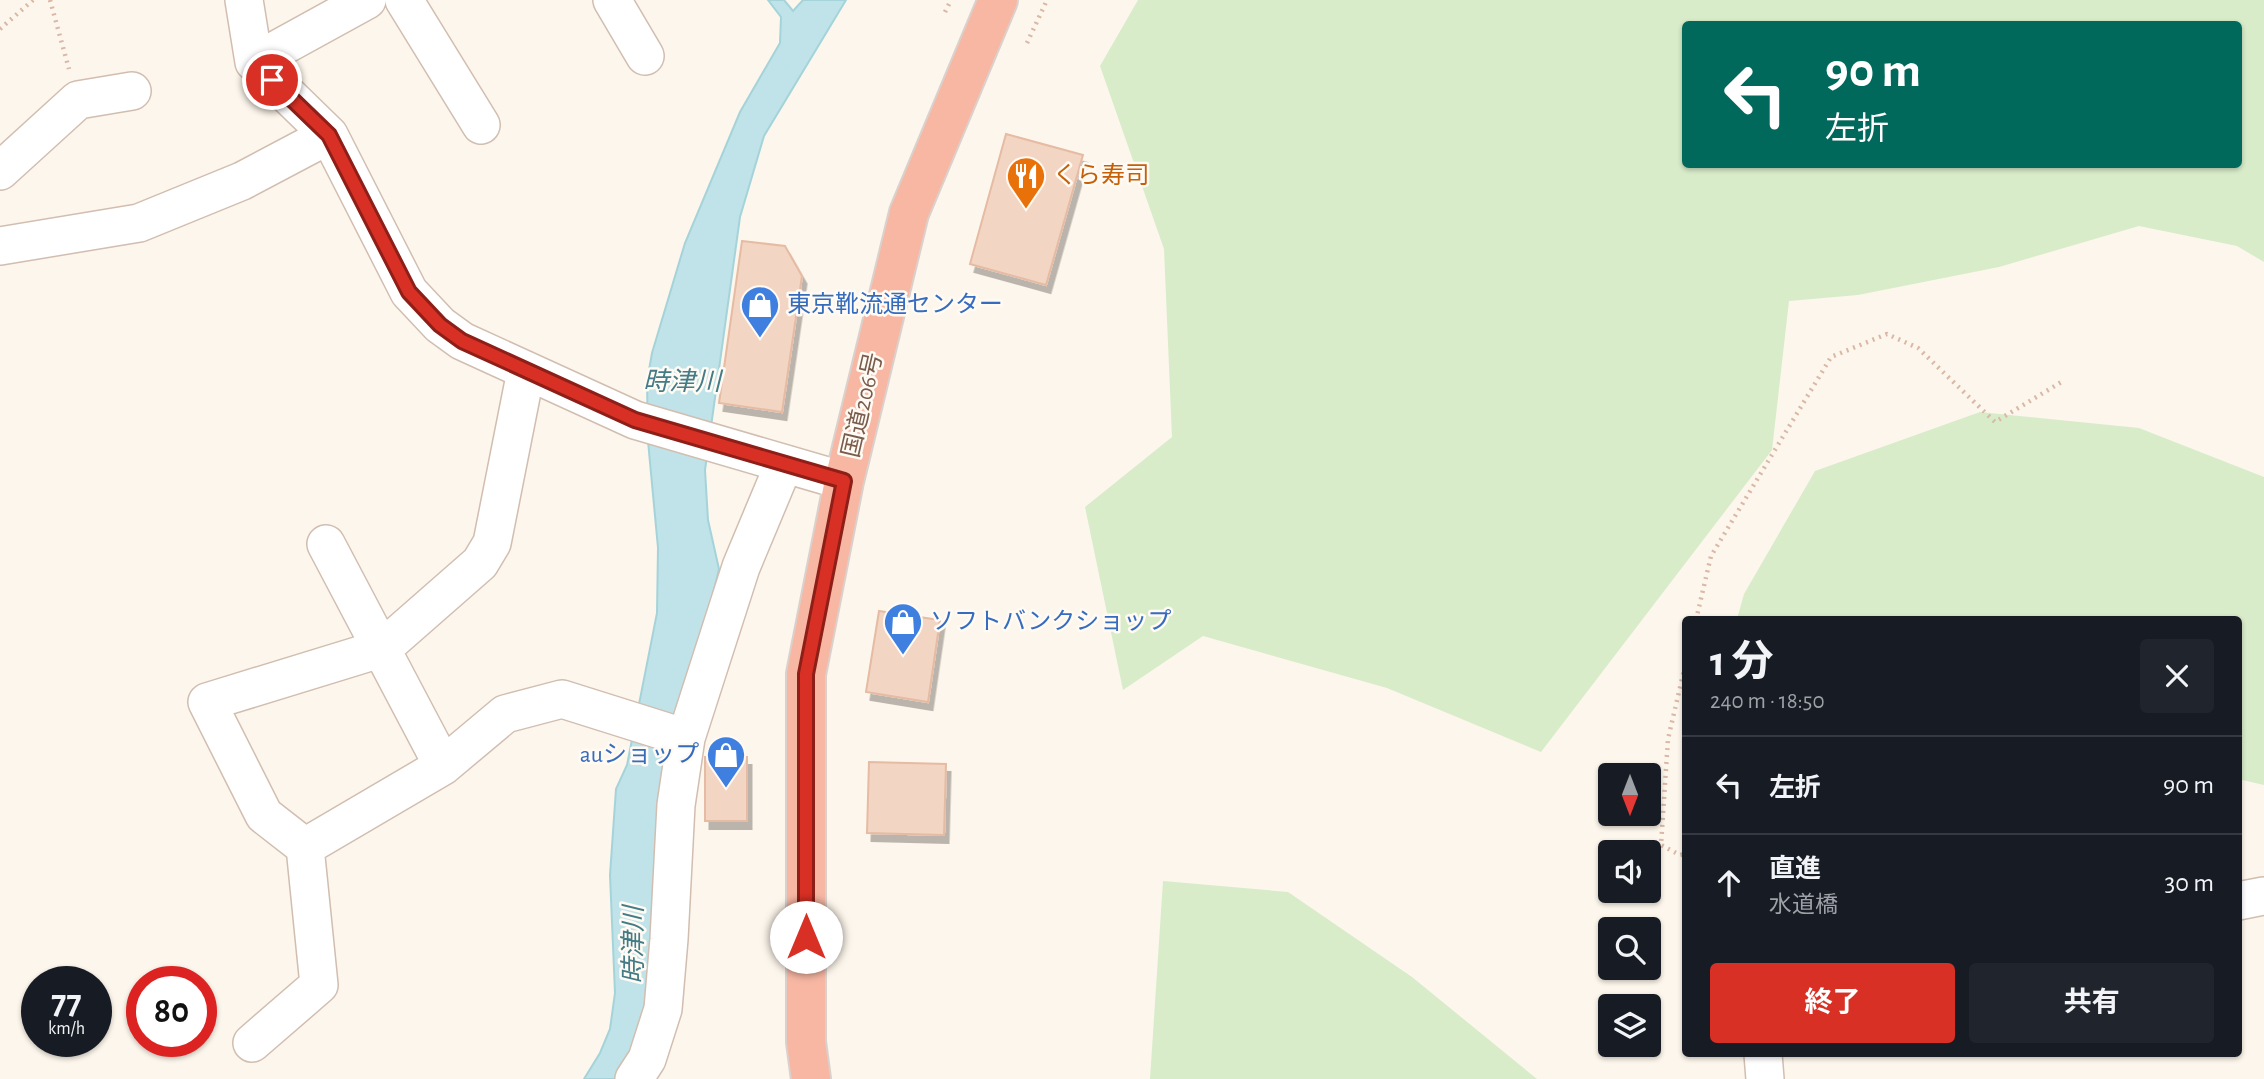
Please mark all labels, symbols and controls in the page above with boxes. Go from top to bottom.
text: 90 m [1825,47,1921,96]
icon: left [1710,49,1801,140]
pin [242,50,302,110]
icon: arrive [253,61,291,99]
text: 左折 [1825,113,1889,145]
restaurant icon: くら寿司 [1005,155,1047,210]
place label: くら寿司 [1053,162,1149,188]
shop icon: 東京靴流通センター [739,284,781,339]
place label: 東京靴流通センター [787,291,1003,317]
street label: 国道206号 [837,350,887,460]
water label: 時津川 [643,368,724,395]
shop icon: ソフトバンクショップ [882,601,924,656]
place label: ソフトバンクショップ [930,609,1171,634]
button: close [2140,639,2214,713]
text: 1 分 [1710,641,1773,683]
text: 240 m · 18:50 [1710,690,1825,713]
shop icon: auショップ [705,734,747,789]
place label: auショップ [580,742,699,767]
north arrow [1598,763,1661,826]
map controls [1598,763,1661,1057]
icon: left [1710,766,1748,804]
text: 90 m [2163,772,2214,798]
text: 左折 [1769,775,1821,801]
button: sound [1598,840,1661,903]
text: 直進 [1769,856,1821,882]
icon: ahead [1710,864,1748,902]
text: 30 m [2164,870,2214,896]
text: 水道橋 [1769,894,1838,917]
position arrow [769,900,843,974]
water label: 時津川 [620,903,647,984]
button: search [1598,917,1661,980]
button: 終了 [1710,963,1955,1043]
button: 共有 [1969,963,2214,1043]
speed limit sign: 80 [126,966,217,1057]
text: 77 [51,985,82,1020]
button: layers [1598,994,1661,1057]
text: km/h [48,1020,85,1038]

